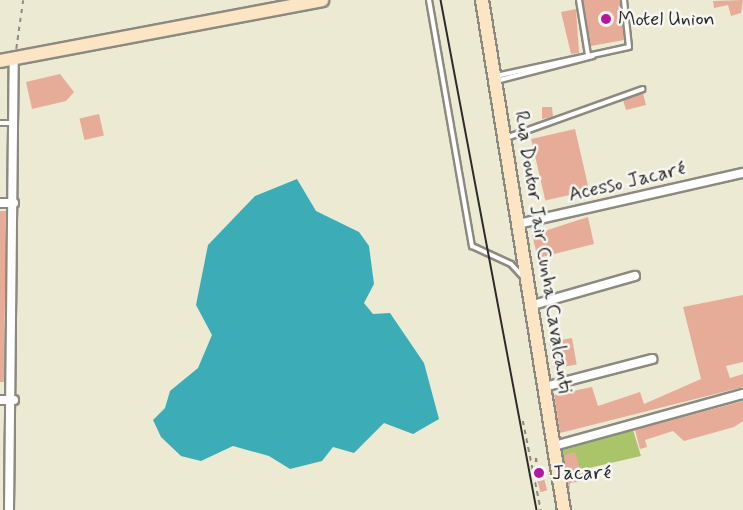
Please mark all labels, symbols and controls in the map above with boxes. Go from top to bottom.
place label: Motel Union [618,7,715,31]
marker: Motel Union [599,12,613,26]
street label: Rua Doutor Jair Cunha Cavalcanti [509,109,577,395]
street label: Acesso Jacaré [566,157,688,207]
place label: Jacaré [552,461,611,485]
marker: Jacaré [530,464,548,482]

